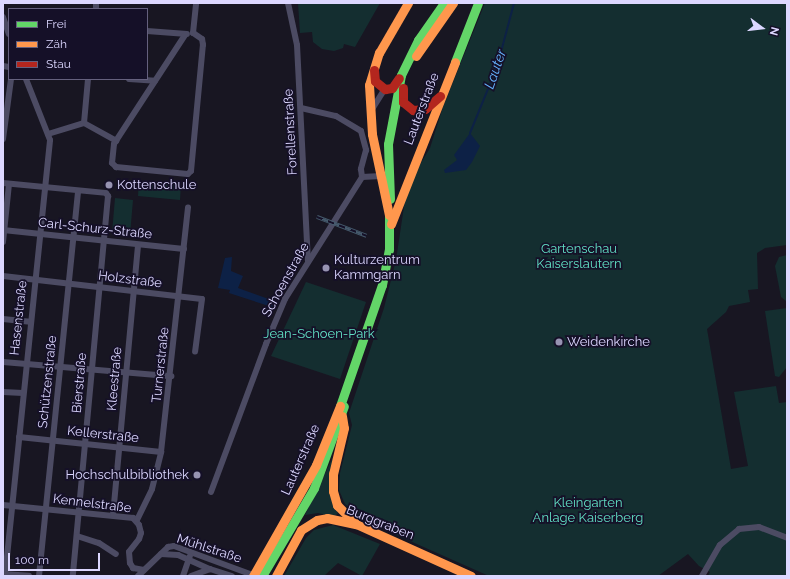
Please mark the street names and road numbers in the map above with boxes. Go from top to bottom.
street label: Lauterstraße [401,71,443,147]
street label: Forellenstraße [281,89,301,175]
street label: Carl-Schurz-Straße [37,215,153,243]
street label: Schoenstraße [259,240,313,320]
street label: Holzstraße [97,268,163,292]
street label: Hasenstraße [7,280,31,356]
street label: Turnerstraße [149,326,173,404]
street label: Schützenstraße [35,335,61,429]
street label: Kleestraße [104,346,126,412]
street label: Bierstraße [70,352,90,414]
street label: Lauterstraße [278,422,324,498]
street label: Kellerstraße [66,423,140,447]
street label: Kennelstraße [52,491,132,517]
street label: Burggraben [344,502,416,544]
street label: Mühlstraße [175,531,243,567]

